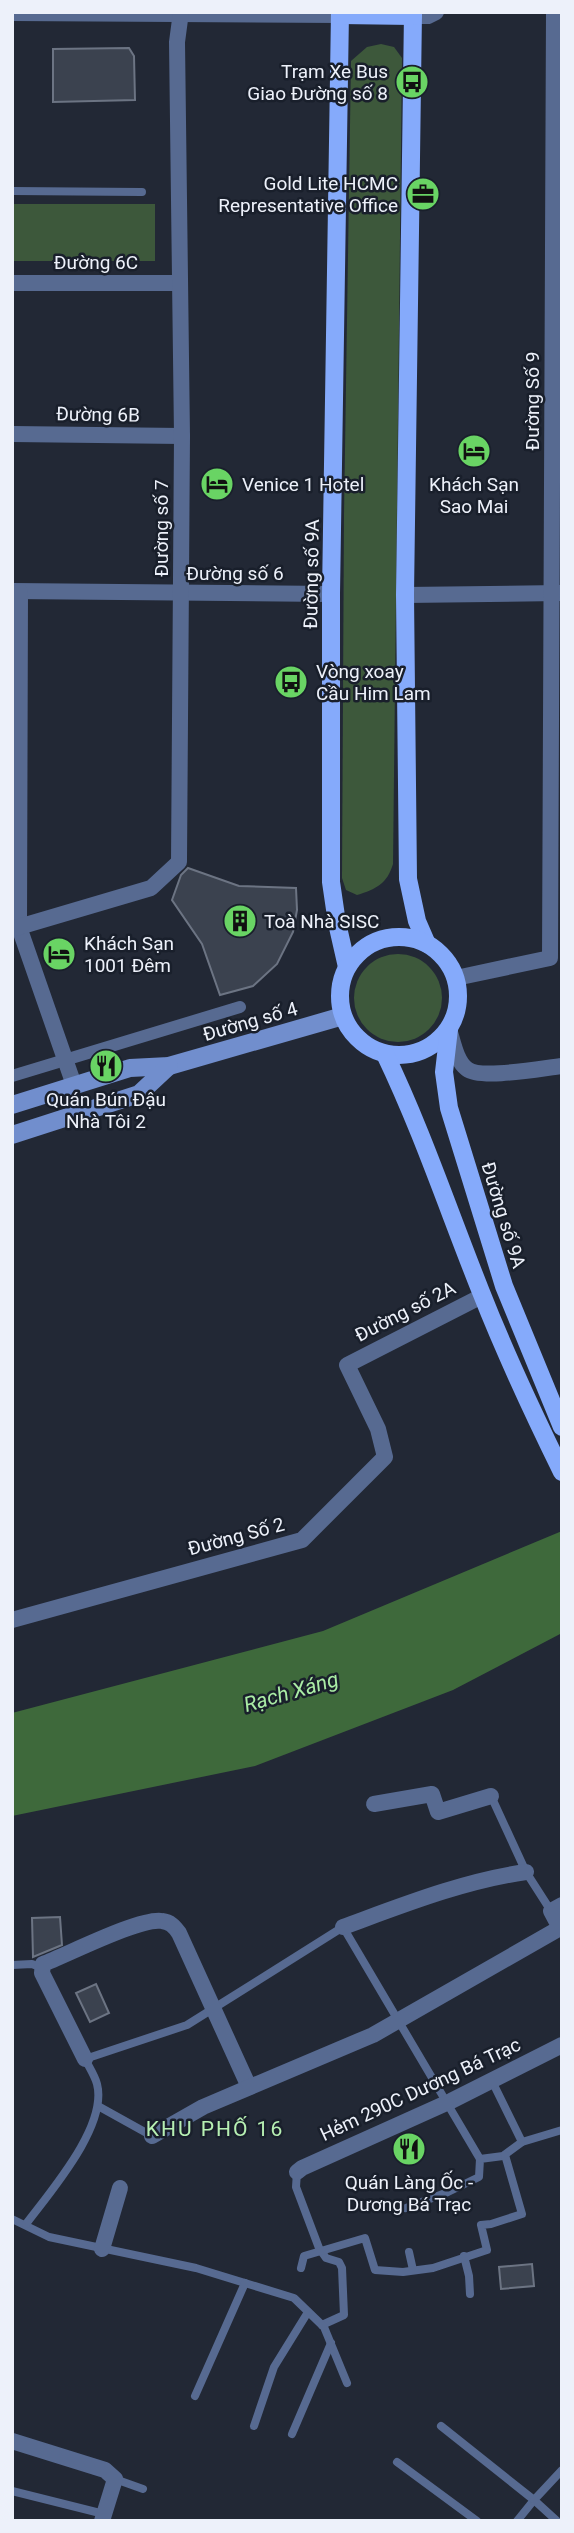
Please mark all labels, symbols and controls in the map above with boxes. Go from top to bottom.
place label: Trạm Xe Bus Giao Đường số 8 [247,60,388,105]
bus stop icon: Trạm Xe Bus Giao Đường số 8 [393,63,431,101]
place label: Gold Lite HCMC Representative Office [218,172,398,217]
office icon: Gold Lite HCMC Representative Office [404,175,442,213]
street label: Đường 6C [54,251,138,274]
street label: Đường Số 9 [521,352,544,450]
street label: Đường 6B [56,402,140,427]
hotel icon: Khách Sạn Sao Mai [455,432,493,470]
hotel icon: Venice 1 Hotel [198,465,236,503]
place label: Venice 1 Hotel [242,473,364,496]
place label: Khách Sạn Sao Mai [429,473,519,518]
street label: Đường số 7 [150,479,173,577]
street label: Đường số 9A [299,518,324,629]
street label: Đường số 6 [186,562,284,585]
place label: Vòng xoay Cầu Him Lam [316,660,431,705]
bus stop icon: Vòng xoay Cầu Him Lam [272,663,310,701]
building icon: Toà Nhà SISC [221,902,259,940]
place label: Toà Nhà SISC [264,910,379,933]
place label: Khách Sạn 1001 Đêm [84,932,174,977]
hotel icon: Khách Sạn 1001 Đêm [40,935,78,973]
street label: Đường số 4 [200,997,300,1046]
restaurant icon: Quán Bún Đậu Nhà Tôi 2 [87,1047,125,1085]
place label: Quán Bún Đậu Nhà Tôi 2 [46,1088,166,1133]
street label: Đường số 9A [476,1159,531,1272]
street label: Đường số 2A [351,1276,460,1347]
street label: Đường Số 2 [185,1513,287,1560]
water label: Rạch Xáng [241,1667,341,1717]
street label: Hẻm 290C Dương Bá Trạc [316,2033,524,2146]
district label: KHU PHỐ 16 [146,2116,284,2141]
restaurant icon: Quán Làng Ốc - Dương Bá Trạc [390,2130,428,2168]
place label: Quán Làng Ốc - Dương Bá Trạc [345,2170,473,2216]

